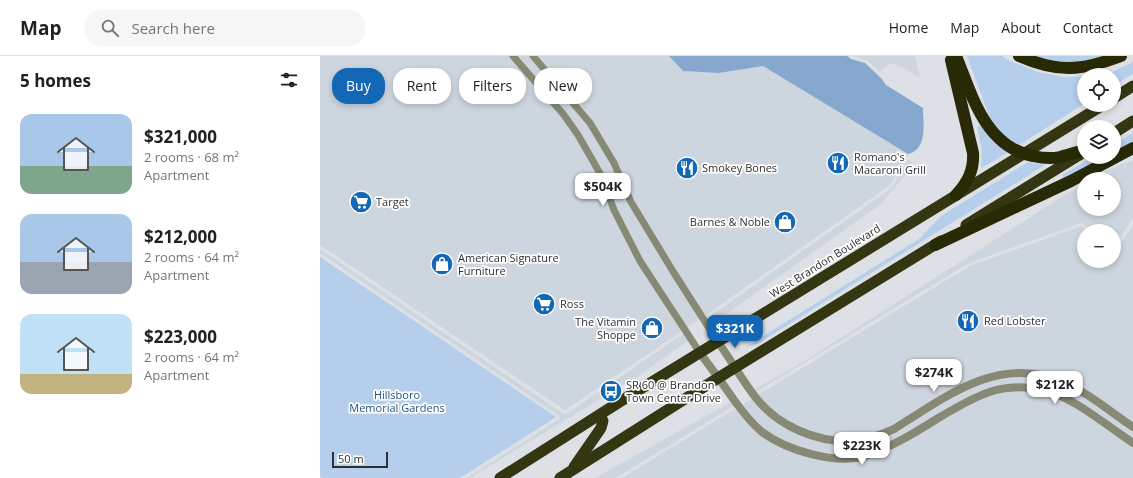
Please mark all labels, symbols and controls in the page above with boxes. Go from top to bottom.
search box [85,10,365,46]
text: Map [20,15,61,41]
icon: search [99,17,121,39]
text: Search here [131,18,215,38]
text: Home [889,18,928,37]
text: Map [950,18,979,37]
text: About [1001,18,1041,37]
text: Contact [1063,18,1113,37]
chip: Buy [332,68,385,104]
chip: Rent [393,68,451,104]
chip: Filters [459,68,526,104]
chip: New [534,68,592,104]
map controls [1077,68,1121,268]
button: locate [1077,68,1121,112]
text: 5 homes [20,69,91,92]
icon: filters [278,69,300,91]
button: layers [1077,120,1121,164]
text: $321,000 [144,125,217,148]
icon: home [52,130,100,178]
text: 2 rooms · 68 m² [144,148,239,166]
place label: Romano's Macaroni Grill [854,149,926,177]
restaurant icon: Romano's Macaroni Grill [825,150,851,176]
restaurant icon: Smokey Bones [674,155,700,181]
place label: Smokey Bones [702,160,777,175]
text: Apartment [144,166,209,184]
button: + [1077,172,1121,216]
pin: $504K [575,173,631,207]
text: $504K [584,177,622,195]
supermarket icon: Target [348,189,374,215]
place label: Target [376,194,409,209]
shop icon: Barnes & Noble [772,209,798,235]
place label: Barnes & Noble [690,214,770,229]
street label: West Brandon Boulevard [766,220,883,301]
button: − [1077,224,1121,268]
text: $212,000 [144,225,217,248]
icon: home [52,230,100,278]
text: 2 rooms · 64 m² [144,248,239,266]
place label: American Signature Furniture [458,250,559,278]
shop icon: American Signature Furniture [429,251,455,277]
text: Apartment [144,266,209,284]
supermarket icon: Ross [531,291,557,317]
place label: Ross [560,296,584,311]
restaurant icon: Red Lobster [955,308,981,334]
place label: Red Lobster [984,313,1046,328]
place label: The Vitamin Shoppe [575,314,636,342]
shop icon: The Vitamin Shoppe [639,315,665,341]
pin: $321K [707,315,763,349]
text: $321K [716,319,754,337]
text: $223,000 [144,325,217,348]
icon: home [52,330,100,378]
text: 2 rooms · 64 m² [144,348,239,366]
pin: $274K [906,359,962,393]
text: $274K [915,363,953,381]
text: Apartment [144,366,209,384]
pin: $212K [1027,371,1083,405]
text: $212K [1036,375,1074,393]
place label: SR 60 @ Brandon Town Center Drive [626,377,721,405]
bus stop icon: SR 60 @ Brandon Town Center Drive [598,378,624,404]
park label: Hillsboro Memorial Gardens [349,387,445,415]
pin: $223K [834,432,890,466]
text: $223K [843,436,881,454]
scale bar [332,450,388,469]
text: 50 m [338,451,364,466]

